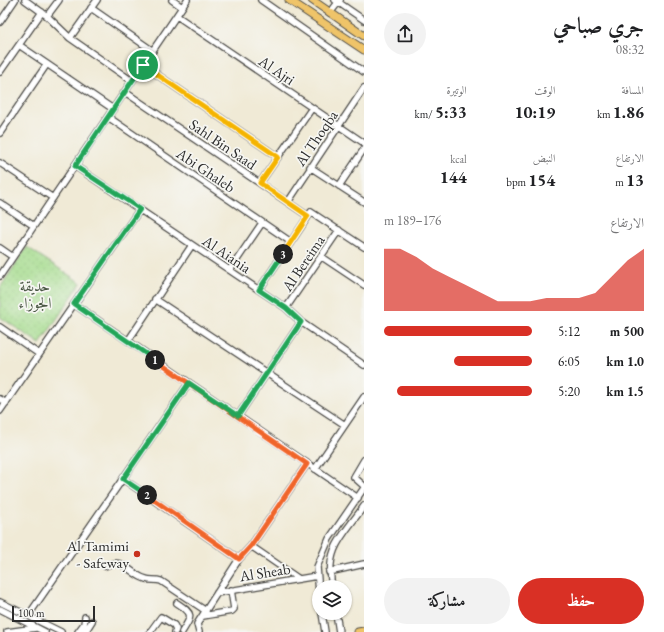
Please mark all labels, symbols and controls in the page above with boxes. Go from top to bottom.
text: جري صباحي [553,11,644,40]
button: share [384,13,426,55]
text: 08:32 [616,41,644,58]
pin [126,48,160,82]
street label: Al Ajri [255,51,299,89]
icon: arrive [132,54,154,76]
text: الوتيرة [446,83,467,97]
text: الوقت [534,83,555,97]
text: المسافة [622,83,644,97]
text: 5:33 [435,101,467,123]
text: 10:19 [515,101,555,123]
text: 1.86 [613,101,644,123]
street label: Al Thoqba [290,106,342,170]
text: /km [415,107,435,121]
text: km [597,107,613,121]
street label: Sahl Bin Saad [186,115,261,174]
street label: Abi Ghaleb [172,143,239,197]
text: النبض [533,151,555,165]
text: الارتفاع [615,151,644,165]
text: kcal [450,152,467,166]
text: 144 [440,166,467,188]
text: 154 [528,169,555,191]
text: 13 [626,169,644,191]
text: bpm [506,175,528,189]
text: m [615,175,626,189]
text: 176–189 m [384,212,441,229]
text: الارتفاع [610,214,644,231]
street label: Al Aiania [198,230,255,277]
street label: Al Bereima [277,231,329,296]
pin: 3 [273,244,293,264]
text: 3 [280,247,286,261]
park label: حديقة الجوزاء [19,276,51,312]
text: 5:12 [558,323,580,340]
text: 500 m [610,323,644,340]
pin: 1 [145,350,165,370]
text: 1 [152,353,158,367]
text: 6:05 [558,353,580,370]
text: 1.0 km [606,353,644,370]
text: 5:20 [558,383,580,400]
text: 1.5 km [606,383,644,400]
pin: 2 [137,485,157,505]
text: 2 [144,488,150,502]
place label: Al Tamimi - Safeway [66,536,129,572]
marker: Al Tamimi - Safeway [132,549,142,559]
street label: Al Sheab [237,559,292,586]
button: مشاركة [384,578,510,624]
button: حفظ [518,578,644,624]
map controls [312,580,352,620]
button: layers [312,580,352,620]
scale bar [12,604,95,623]
text: 100 m [18,606,45,620]

